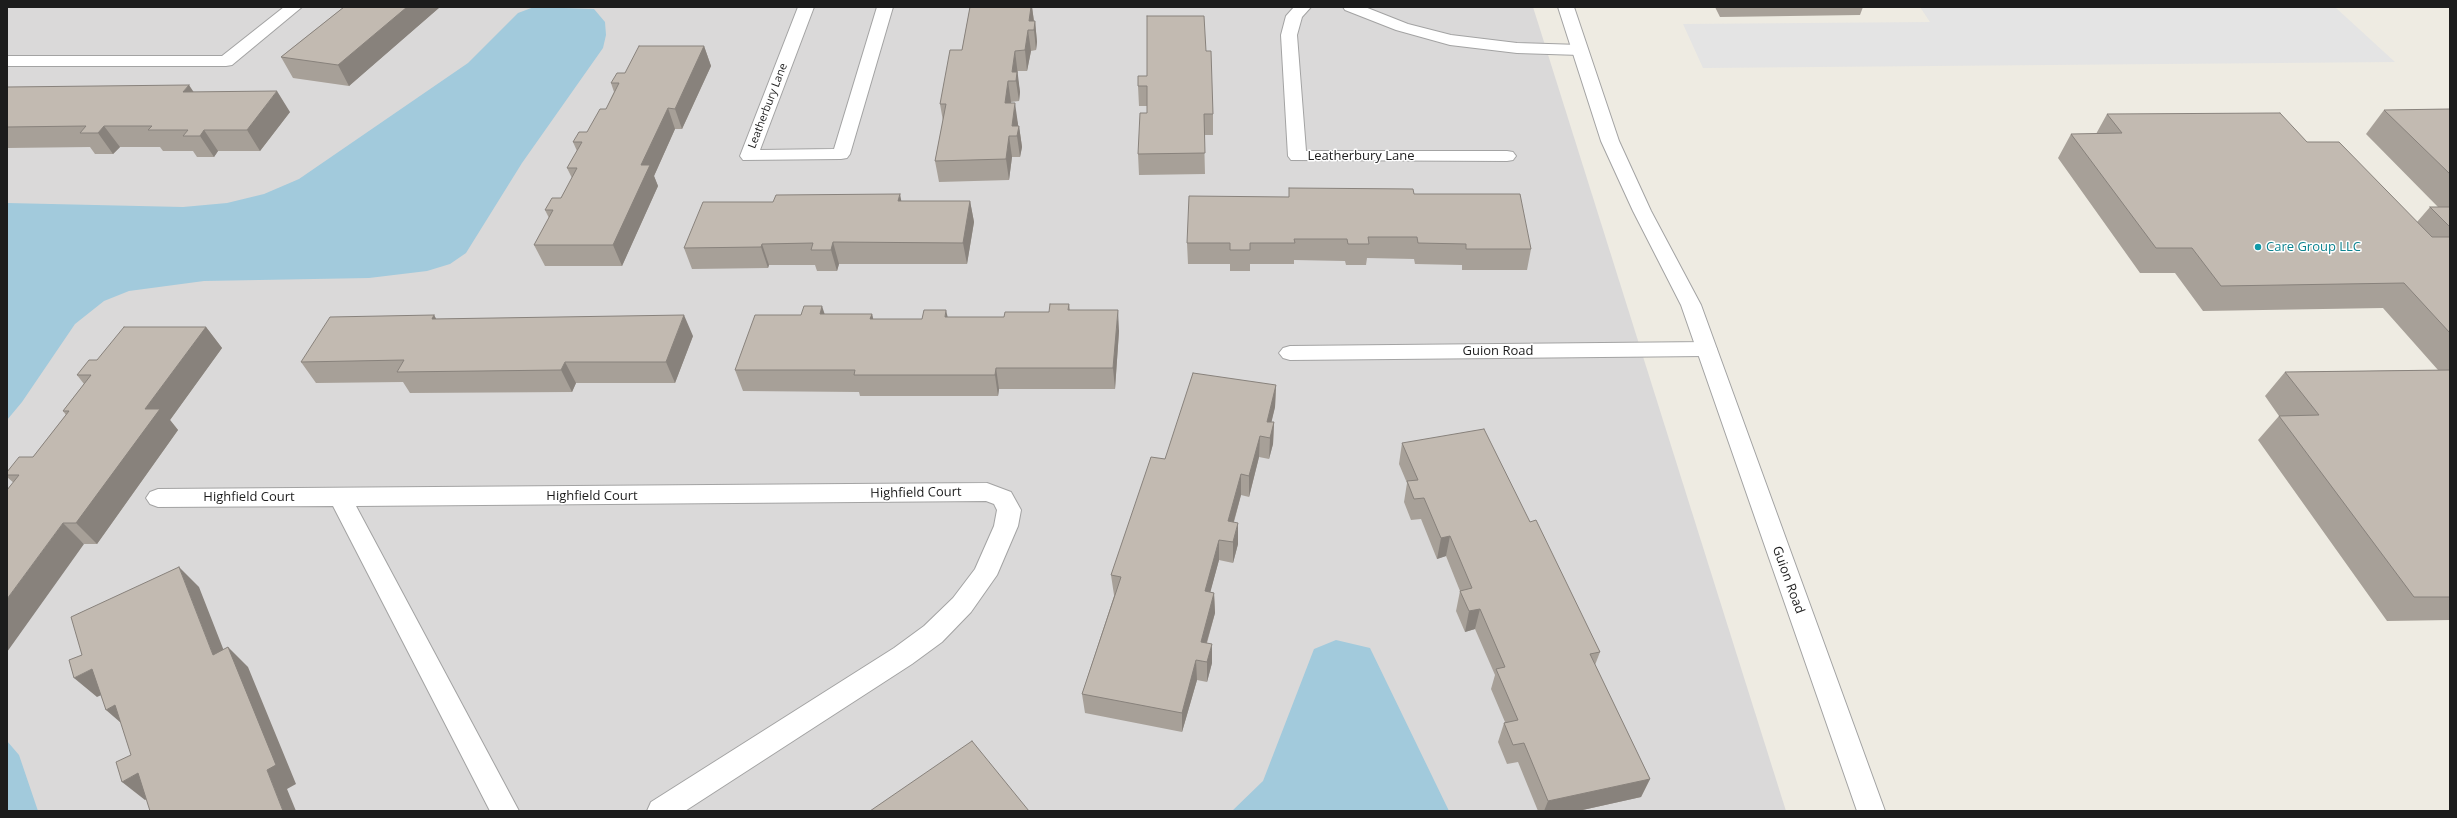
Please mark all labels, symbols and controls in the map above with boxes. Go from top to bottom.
street label: Leatherbury Lane [746,61,790,151]
street label: Leatherbury Lane [1308,148,1414,164]
place label: Care Group LLC [2266,239,2361,255]
marker: Care Group LLC [2253,242,2263,252]
street label: Guion Road [1463,343,1533,359]
street label: Highfield Court [870,484,962,502]
street label: Highfield Court [546,488,638,504]
street label: Highfield Court [203,489,295,505]
street label: Guion Road [1769,544,1807,616]

